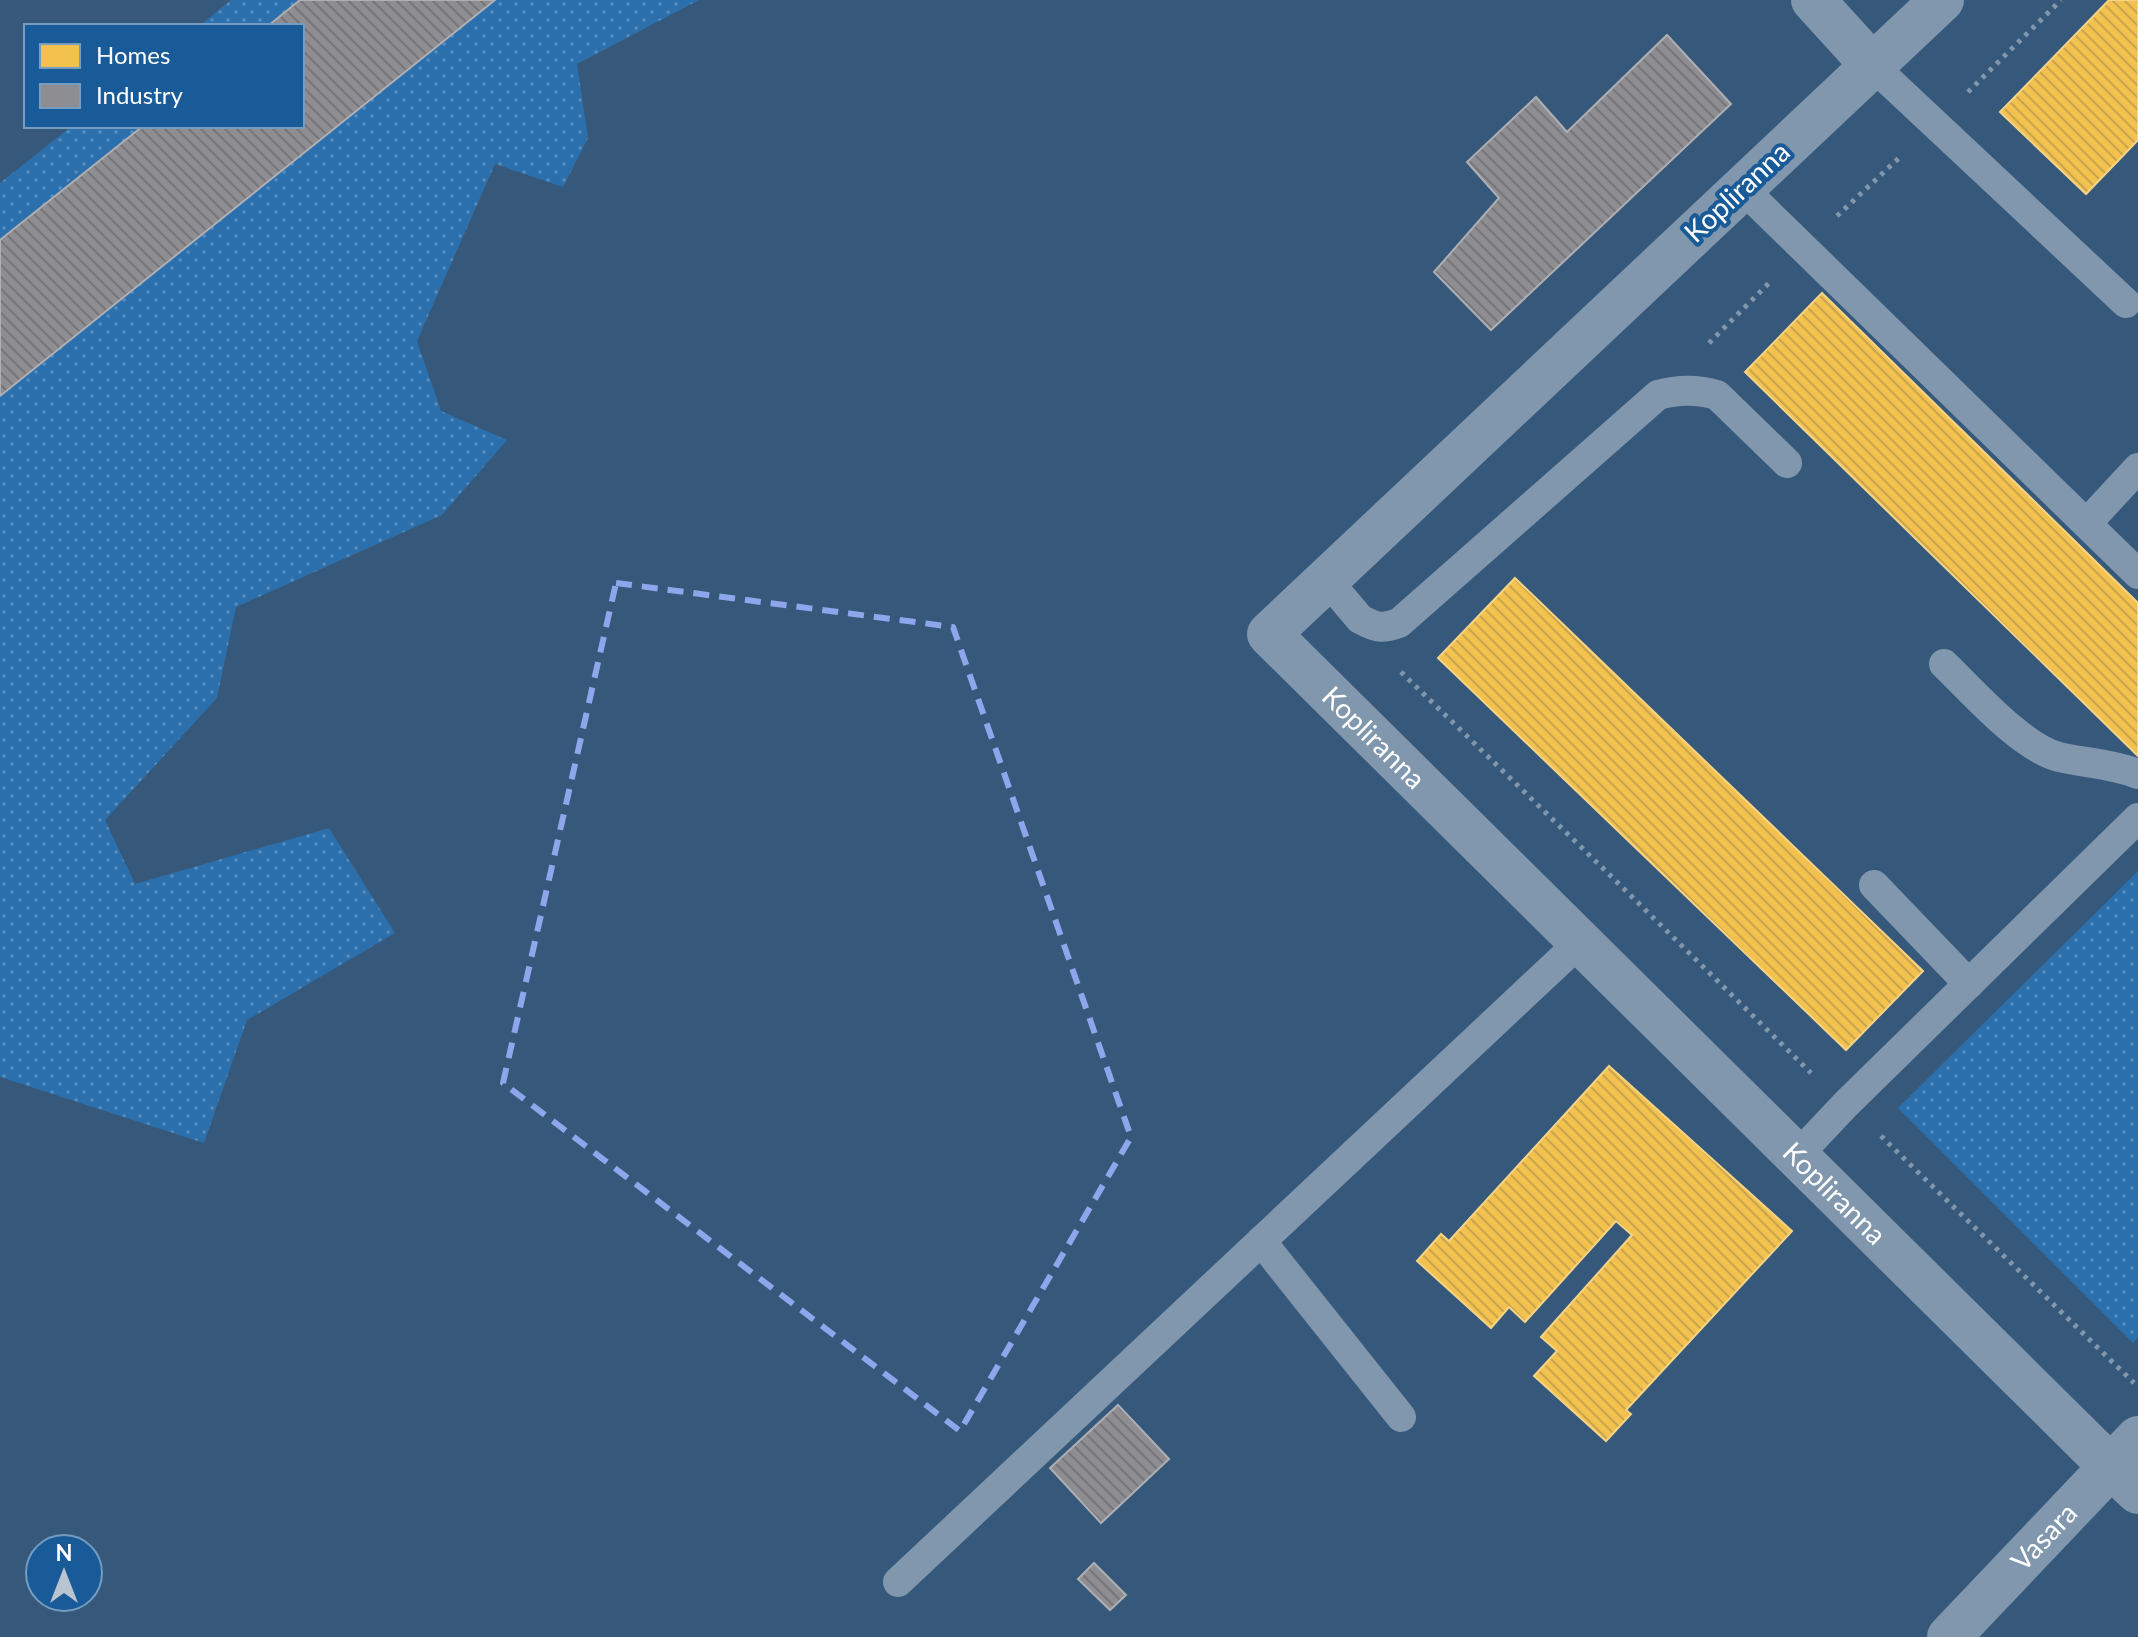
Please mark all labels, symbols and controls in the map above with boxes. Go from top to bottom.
legend [24,24,304,128]
text: Homes [96,40,170,69]
text: Industry [96,80,183,109]
street label: Kopliranna [1677,134,1796,249]
street label: Kopliranna [1316,679,1433,795]
street label: Kopliranna [1776,1134,1894,1251]
street label: Vasara [2003,1495,2083,1577]
north arrow [24,1533,104,1613]
text: N [56,1539,72,1566]

